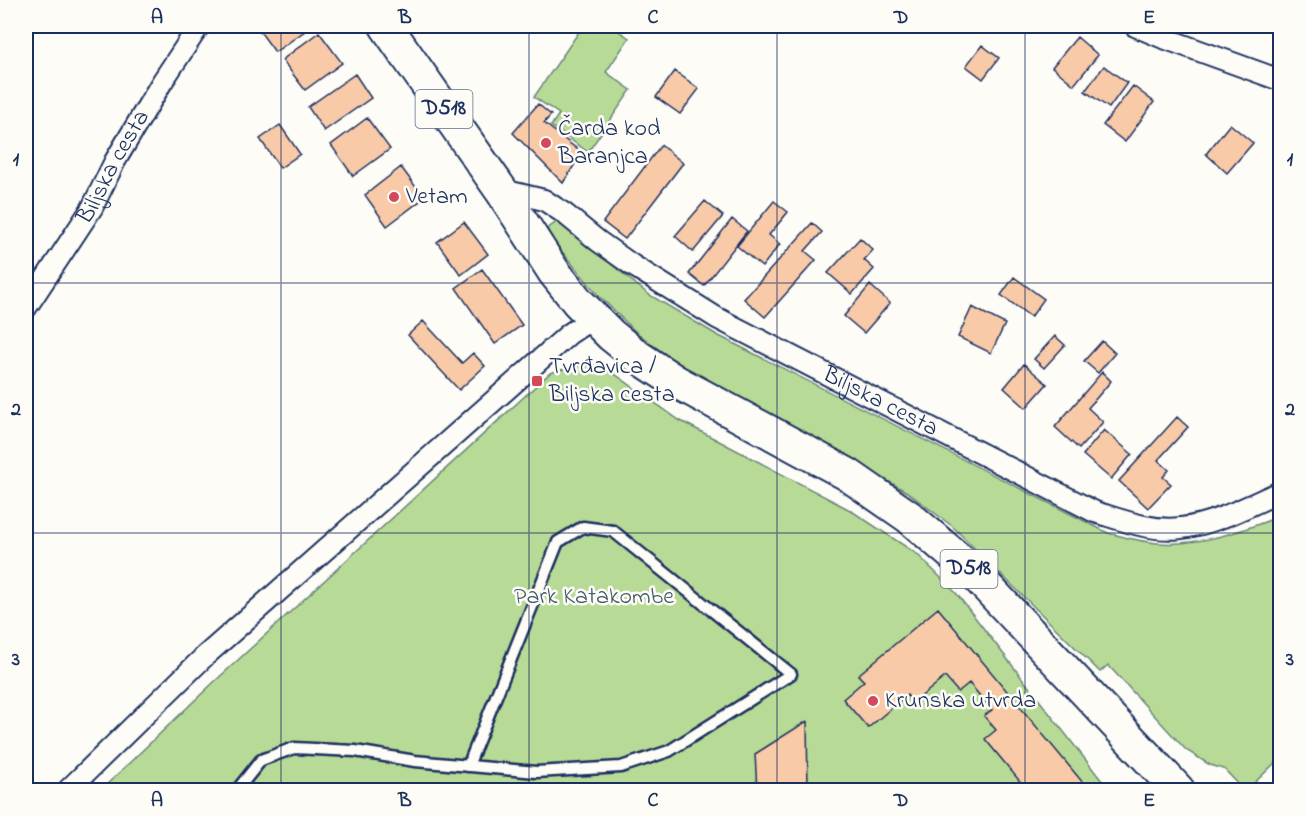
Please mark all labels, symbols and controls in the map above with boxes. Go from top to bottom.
text: A [151,4,163,33]
text: B [397,4,412,33]
text: C [648,4,659,33]
text: D [893,4,908,33]
text: E [1143,4,1155,33]
road number: D518 [416,90,472,128]
street label: Biljska cesta [68,103,159,232]
place label: Čarda kod Baranjca [557,112,661,175]
marker: Čarda kod Baranjca [539,136,553,150]
text: 1 [13,146,20,175]
text: 1 [1287,146,1294,175]
place label: Vetam [405,180,468,215]
marker: Vetam [387,190,401,204]
place label: Tvrđavica / Biljska cesta [548,350,675,413]
street label: Biljska cesta [815,357,944,446]
marker: Tvrđavica / Biljska cesta [530,374,544,388]
text: 2 [10,396,21,425]
text: 2 [1284,396,1295,425]
road number: D518 [940,550,998,588]
park label: Park Katakombe [514,580,674,615]
text: 3 [11,646,20,675]
text: 3 [1285,646,1294,675]
place label: Krunska utvrda [885,684,1036,719]
marker: Krunska utvrda [866,694,880,708]
text: A [151,787,163,816]
text: B [397,787,412,816]
text: C [648,787,659,816]
text: D [893,787,908,816]
text: E [1143,787,1155,816]

